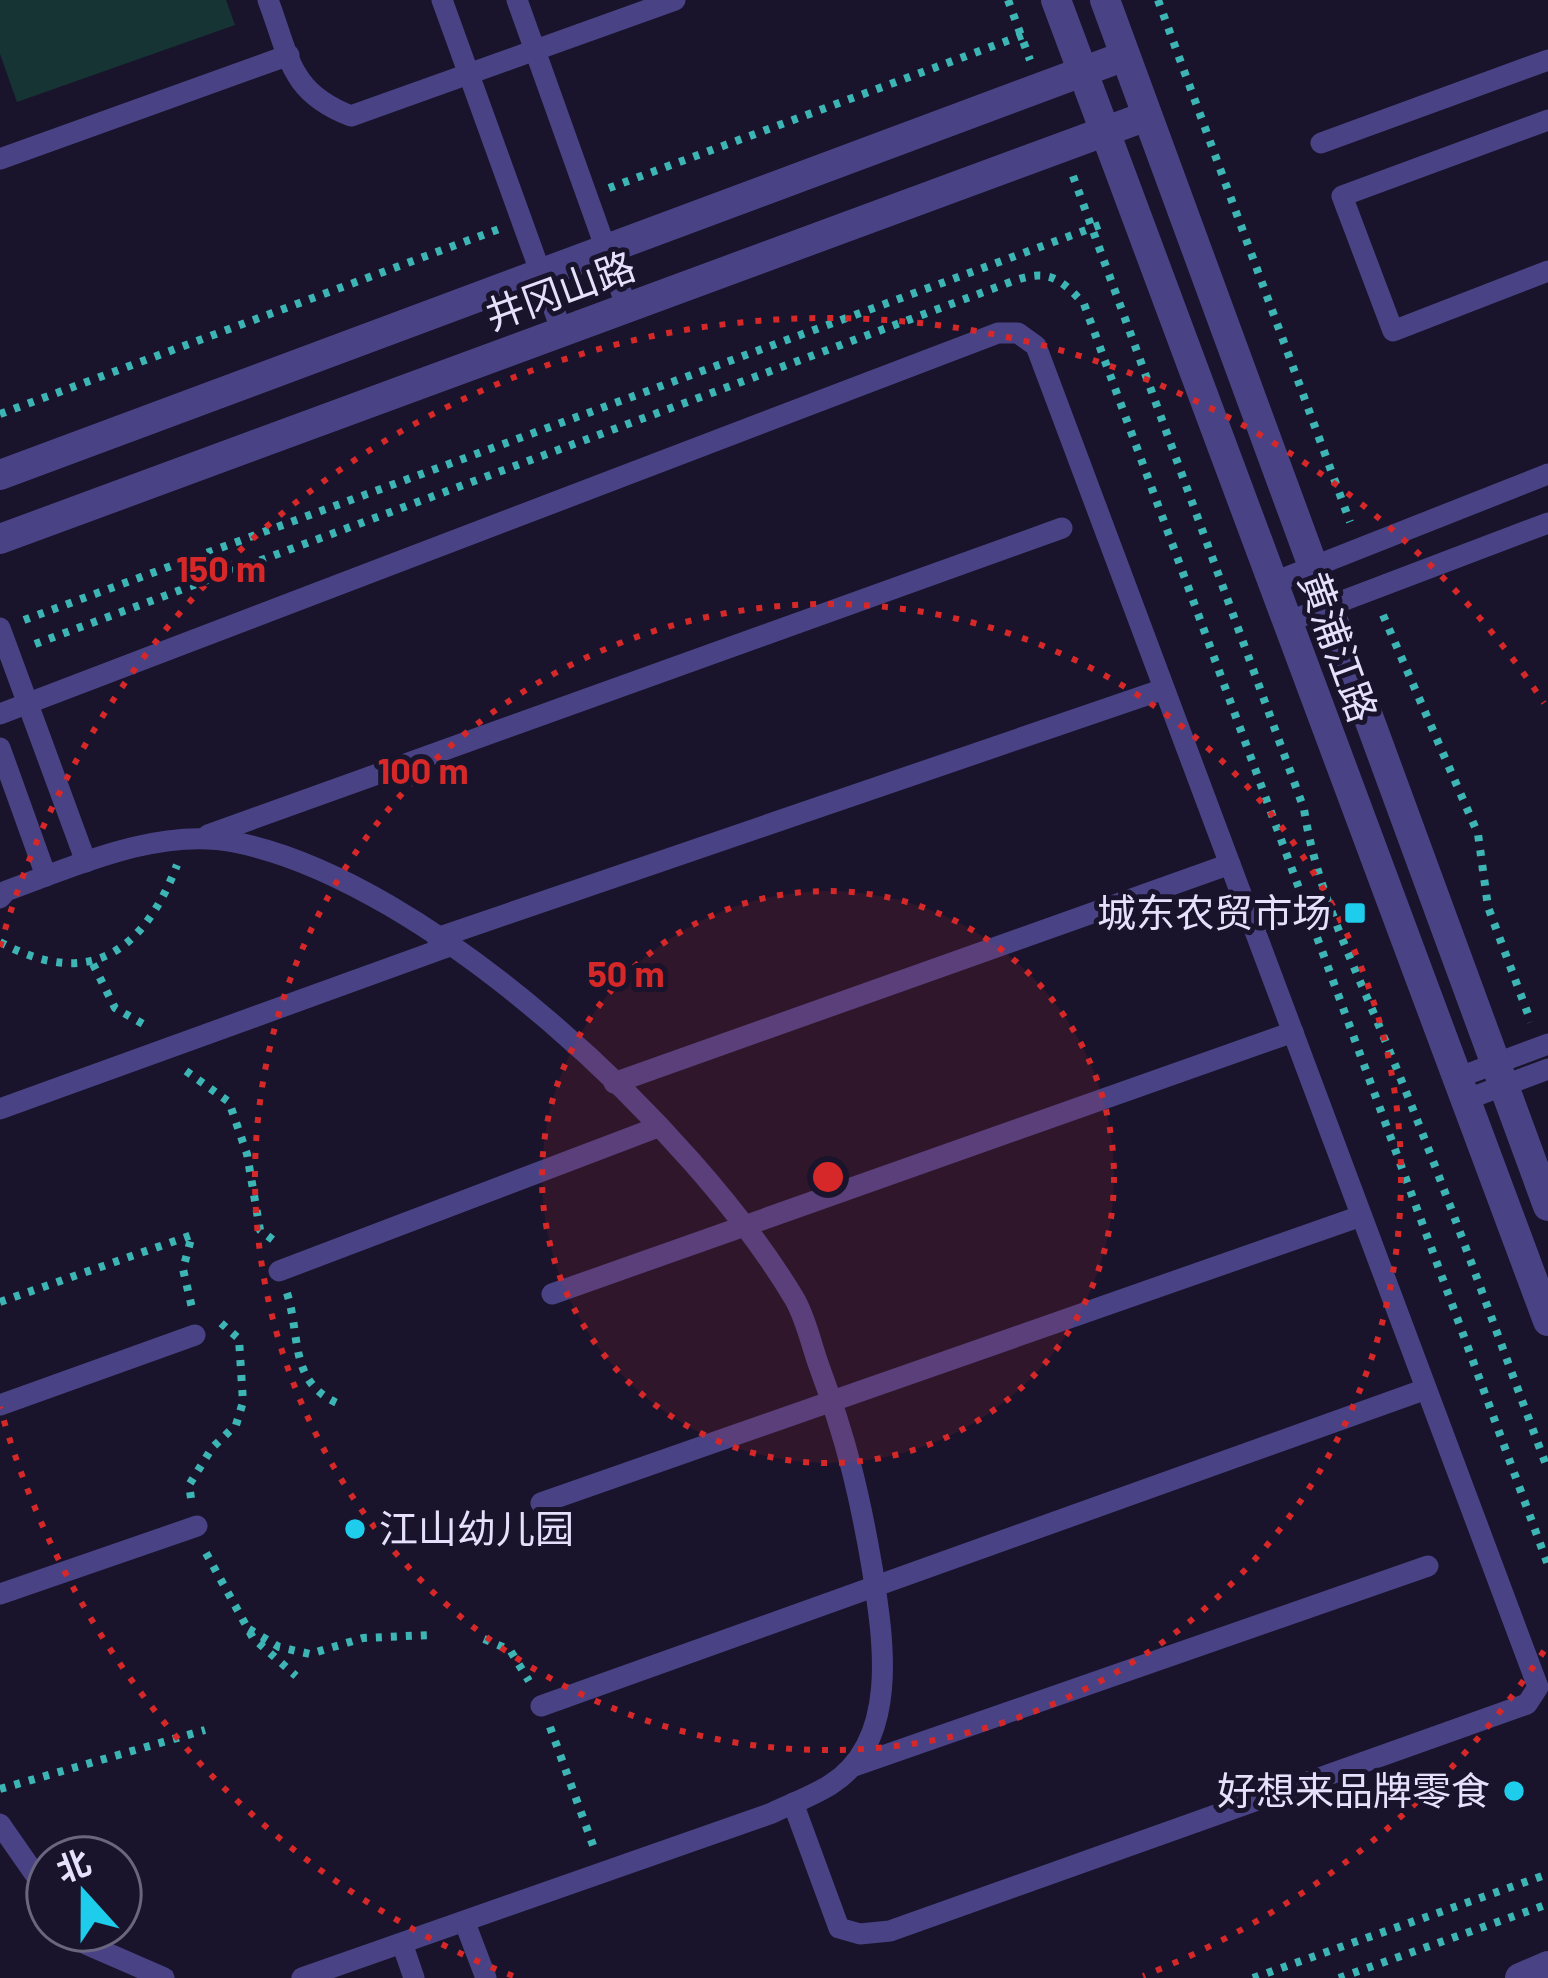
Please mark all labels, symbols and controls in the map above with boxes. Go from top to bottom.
street label: 井冈山路 [478,241,641,338]
text: 150 m [176,546,266,589]
street label: 黄浦江路 [1291,565,1388,728]
text: 100 m [377,748,469,791]
place label: 城东农贸市场 [1097,888,1331,935]
marker: 城东农贸市场 [1342,900,1368,926]
text: 50 m [587,951,665,994]
centre of rings [807,1156,849,1198]
place label: 江山幼儿园 [379,1504,574,1551]
marker: 江山幼儿园 [342,1516,368,1542]
place label: 好想来品牌零食 [1217,1766,1490,1813]
marker: 好想来品牌零食 [1501,1778,1527,1804]
north arrow [24,1834,144,1954]
text: 北 [50,1840,95,1890]

